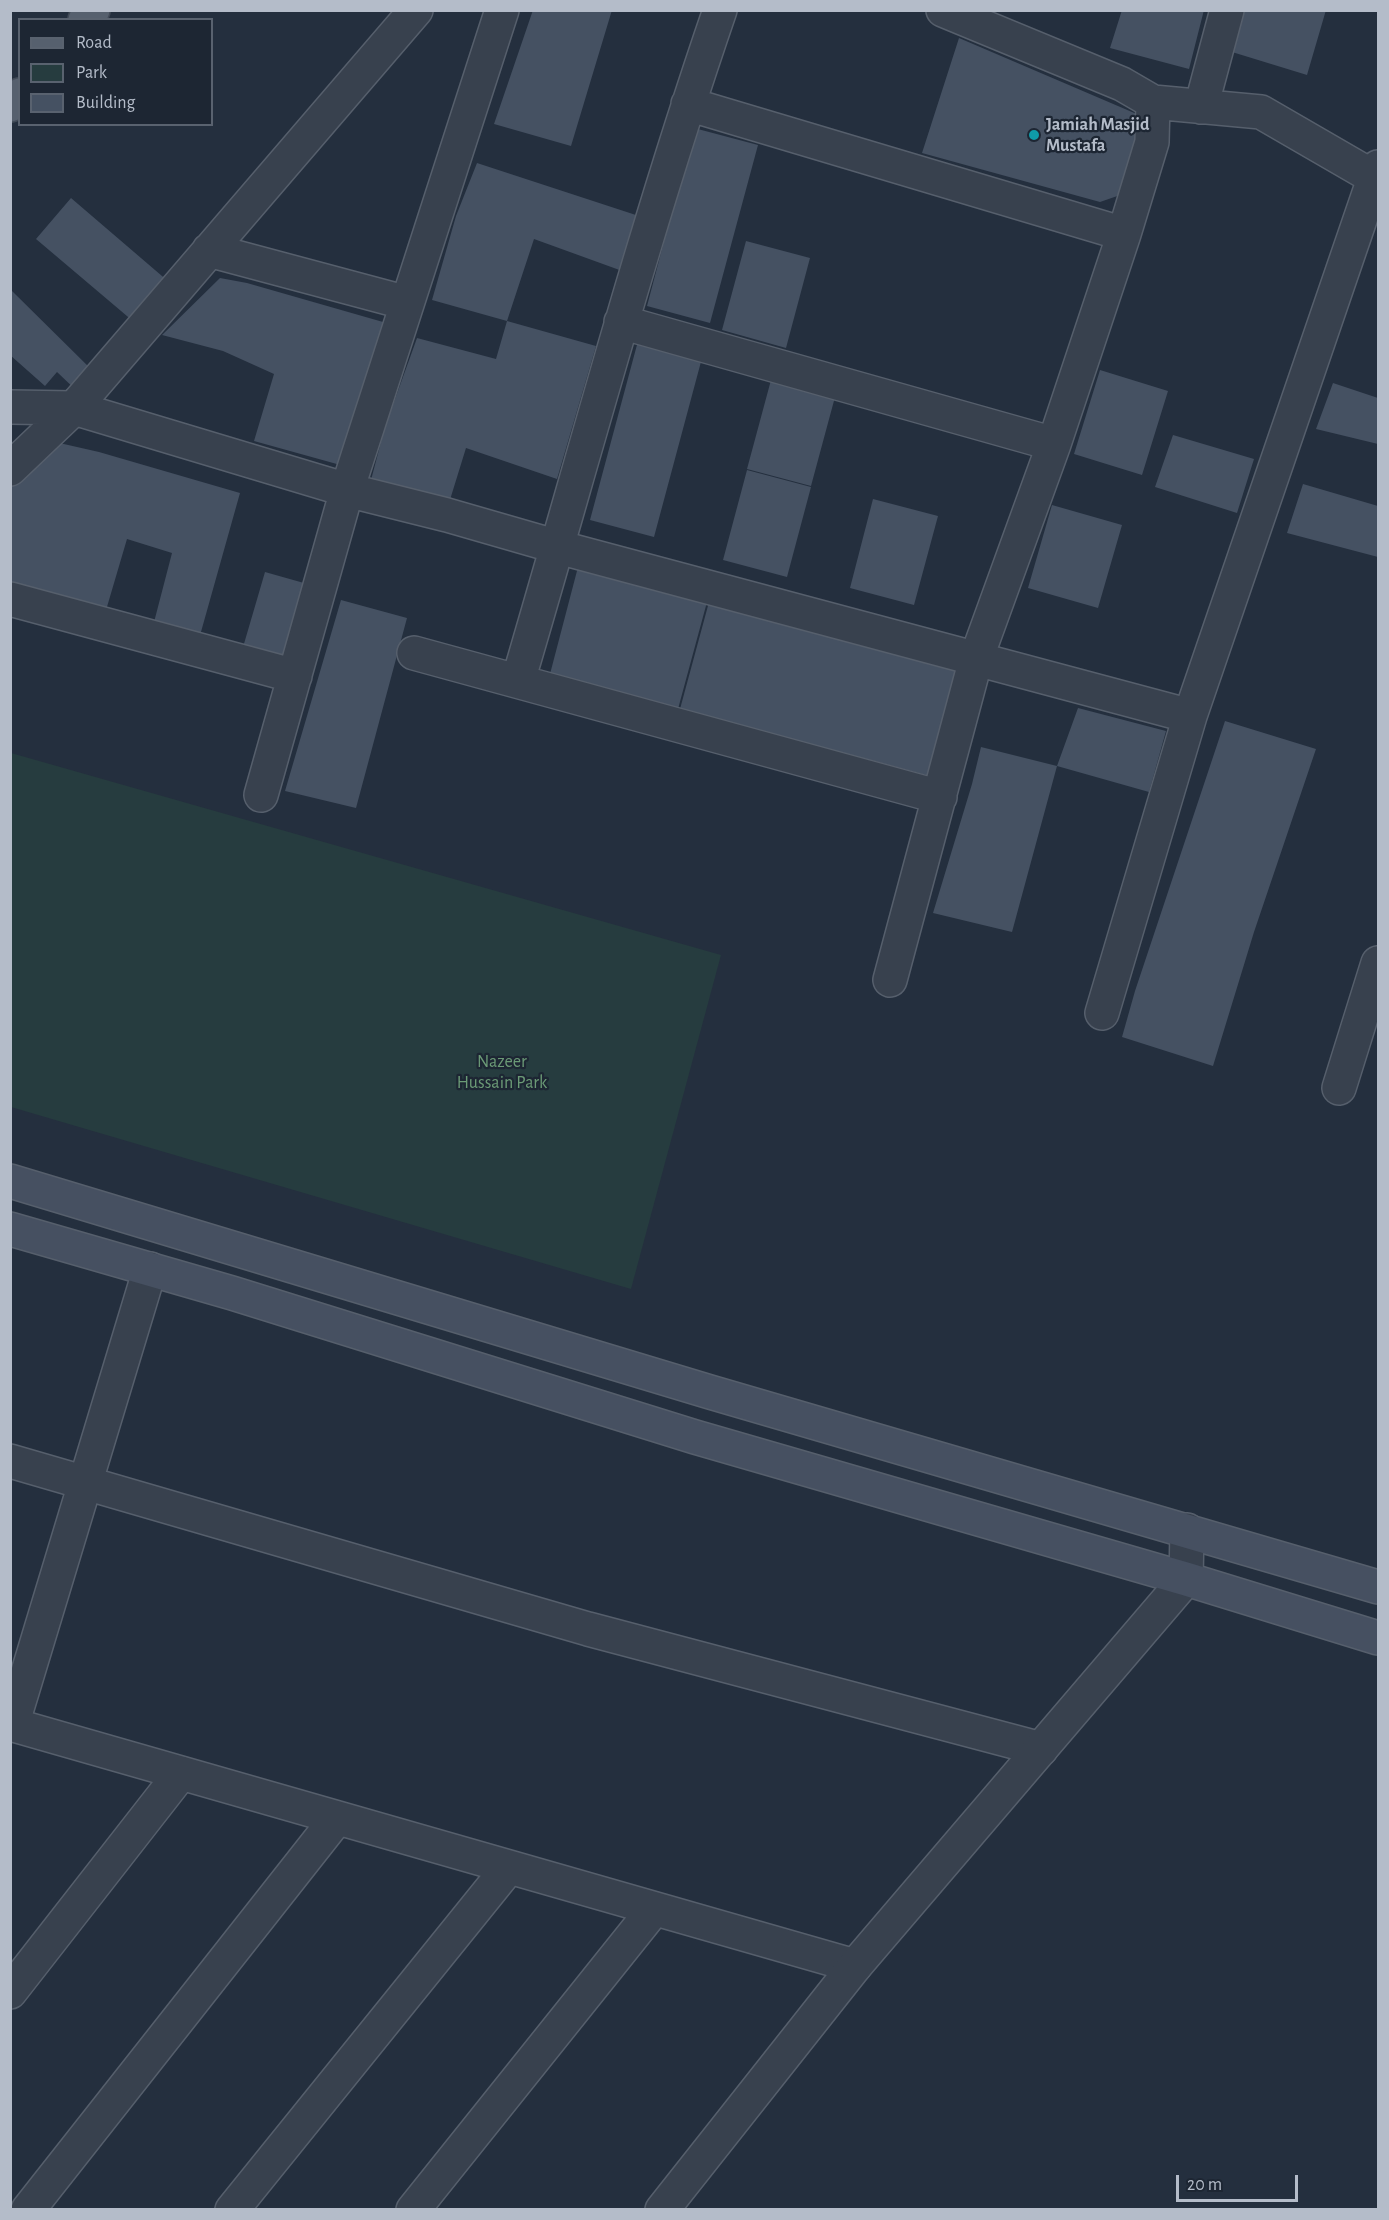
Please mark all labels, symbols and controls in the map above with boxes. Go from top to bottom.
legend [18,18,213,126]
text: Road [76,34,112,52]
text: Park [76,64,107,82]
text: Building [76,94,135,112]
place label: Jamiah Masjid Mustafa [1046,114,1150,156]
marker: Jamiah Masjid Mustafa [1027,128,1041,142]
park label: Nazeer Hussain Park [457,1051,547,1094]
scale bar [1179,2163,1300,2201]
text: 20 m [1187,2176,1222,2194]

